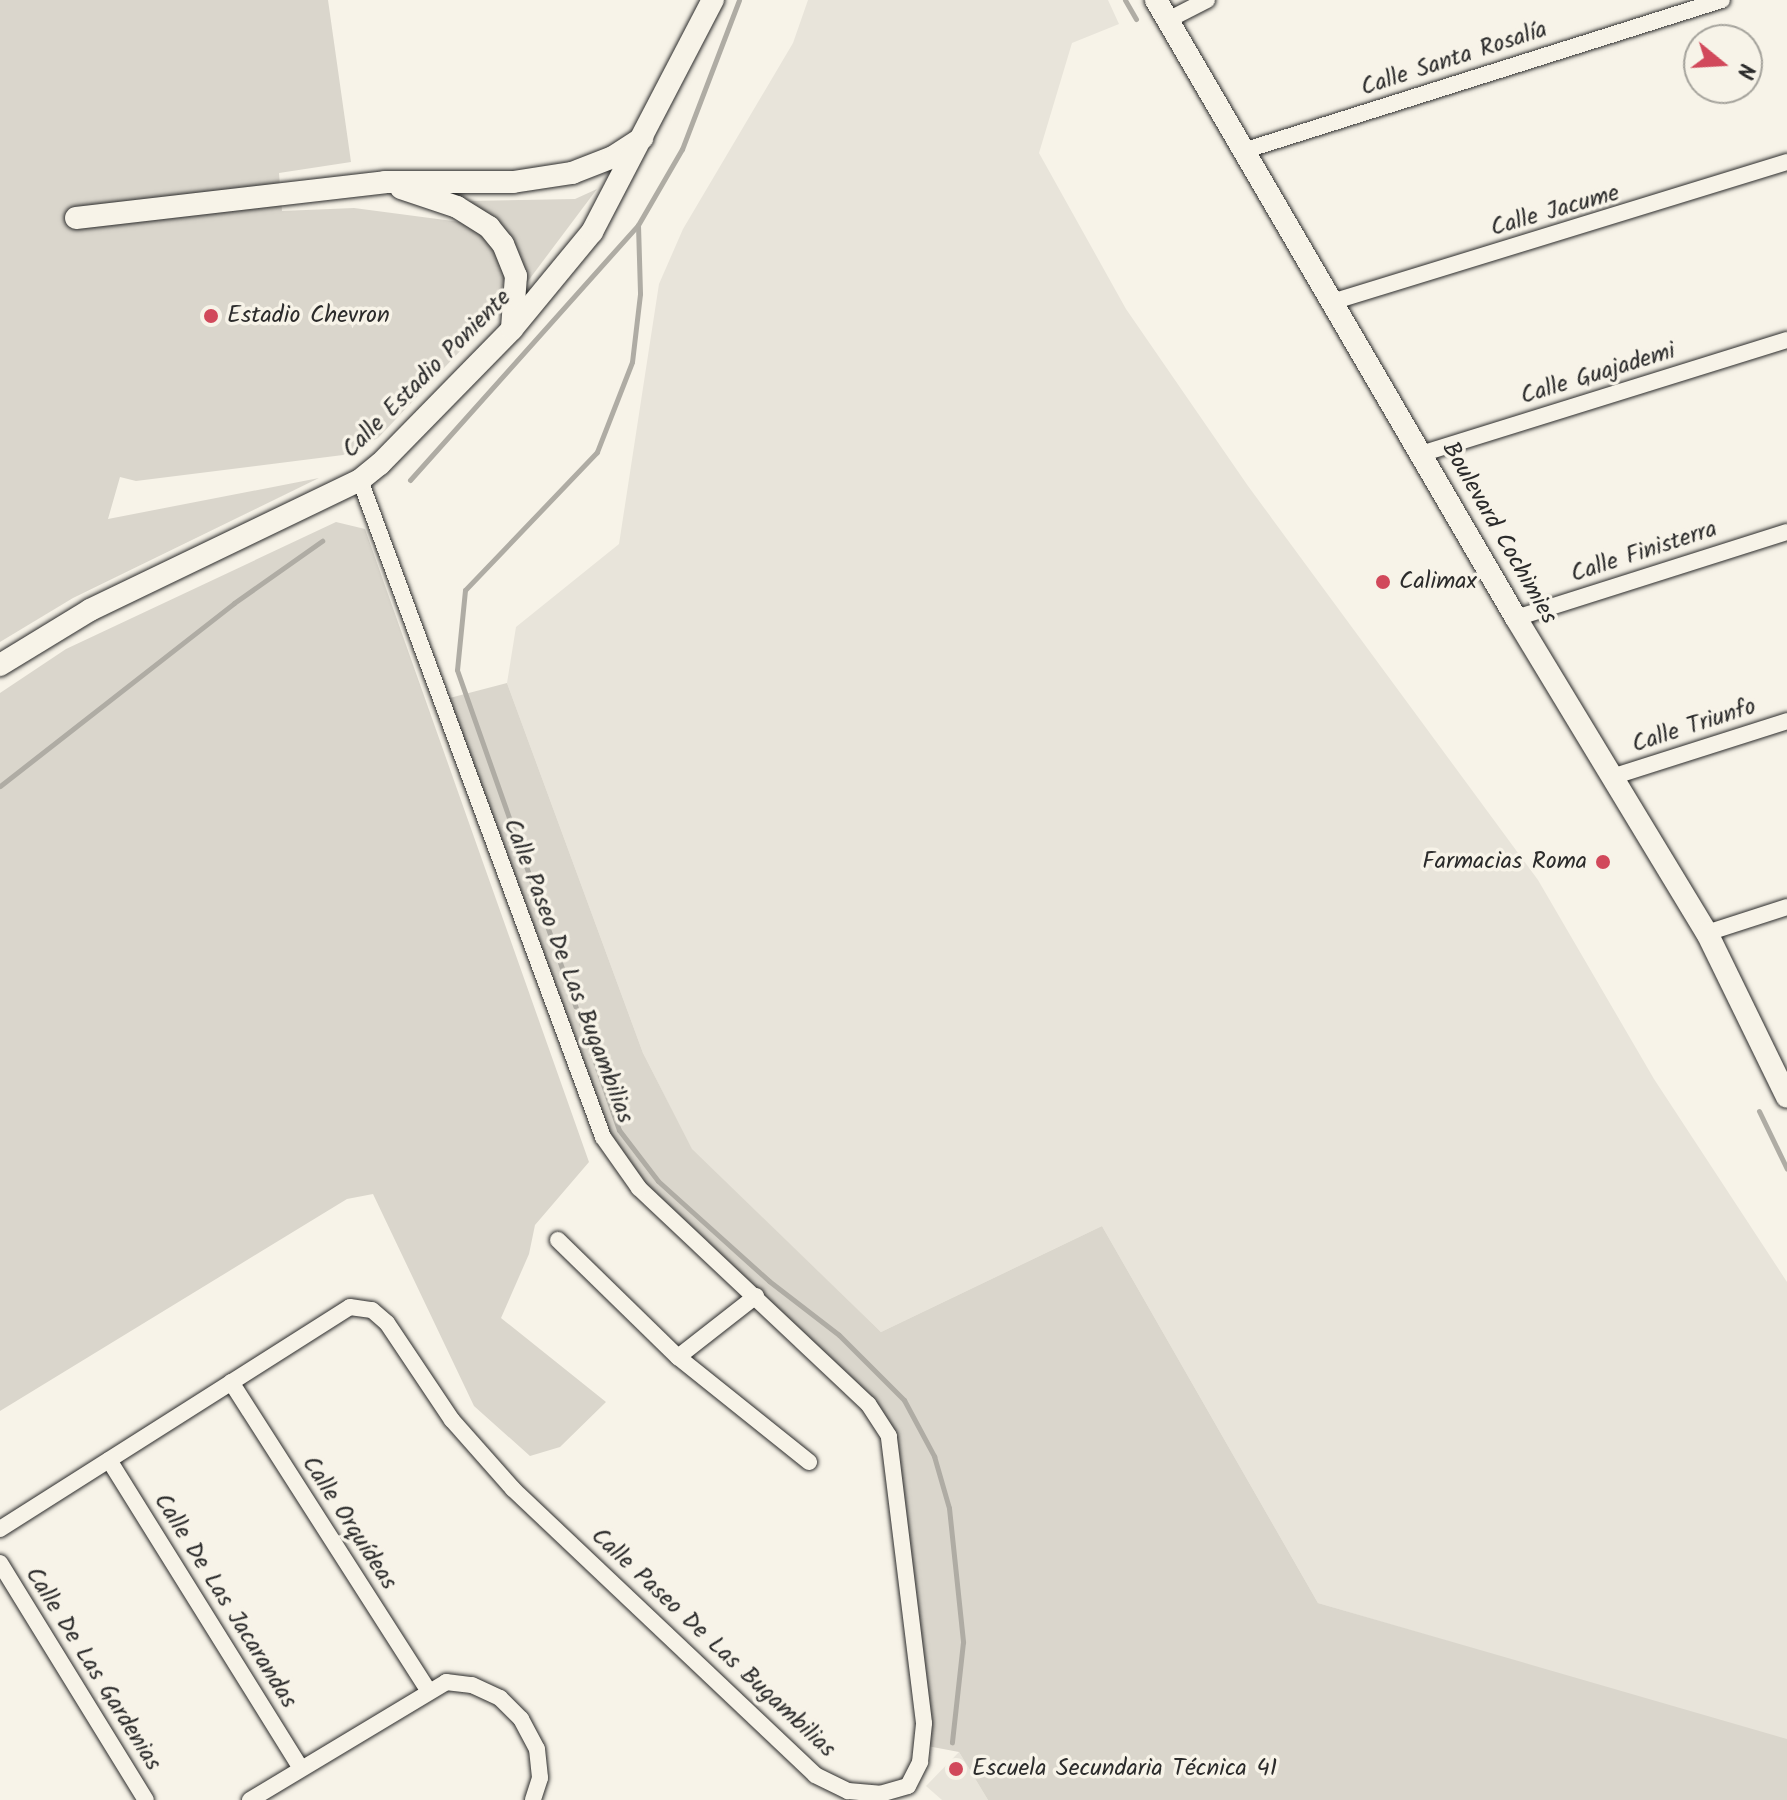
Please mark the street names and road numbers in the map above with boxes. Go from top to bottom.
street label: Calle Santa Rosalía [1357,15,1551,103]
street label: Calle Jacume [1487,179,1623,243]
street label: Calle Estadio Poniente [337,284,517,464]
street label: Calle Guajademi [1517,337,1679,411]
street label: Boulevard Cochimies [1435,437,1563,629]
street label: Calle Finisterra [1567,515,1721,589]
street label: Calle Triunfo [1628,692,1760,760]
street label: Calle Paseo De Las Bugambilias [497,815,639,1127]
street label: Calle Orquídeas [295,1451,403,1595]
street label: Calle De Las Jacarandas [147,1488,303,1714]
street label: Calle Paseo De Las Bugambilias [585,1522,841,1764]
street label: Calle De Las Gardenias [19,1562,167,1776]

